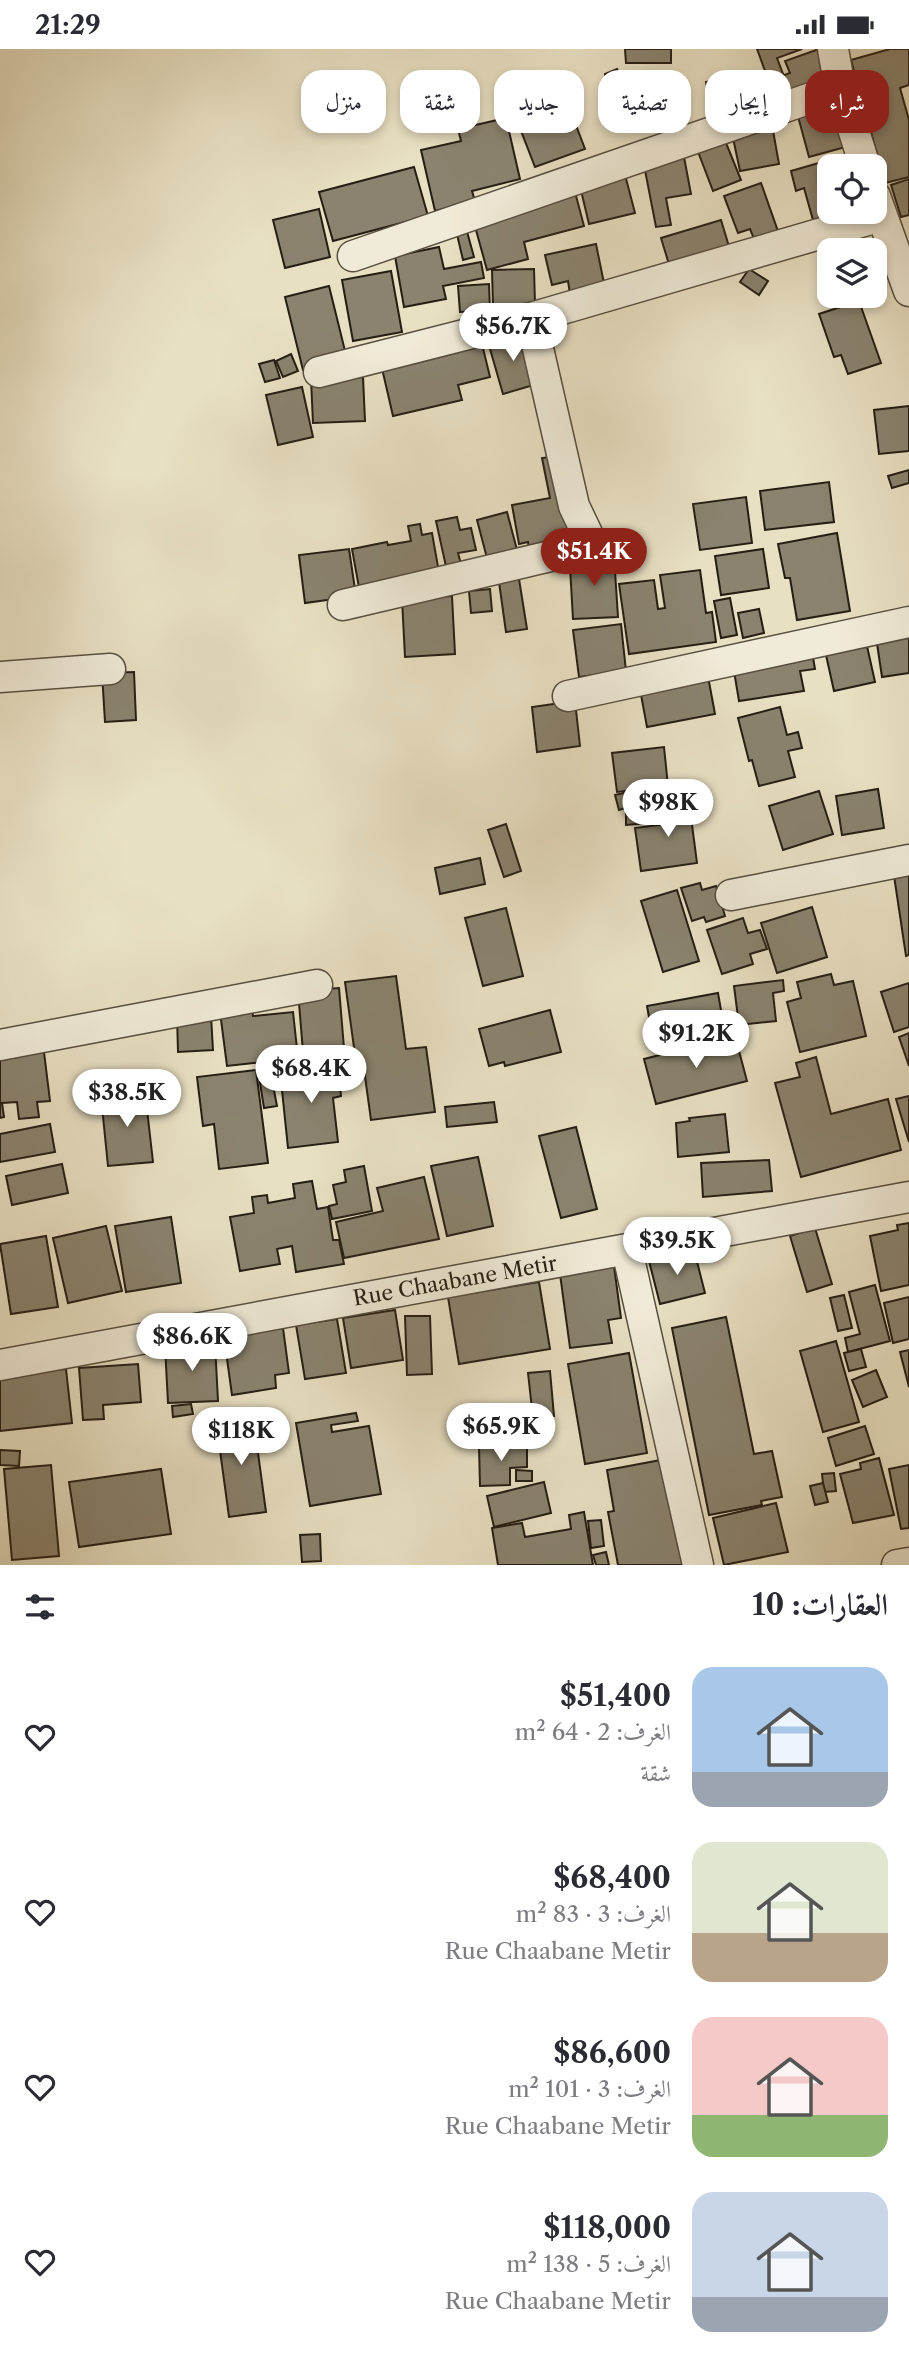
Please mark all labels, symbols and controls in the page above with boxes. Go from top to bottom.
text: 21:29 [35,9,101,41]
chip: منزل [301,70,386,133]
chip: شقة [400,70,480,133]
chip: جديد [494,70,584,133]
chip: تصفية [598,70,691,133]
chip: إيجار [705,70,791,133]
chip: شراء [805,70,889,133]
map controls [817,154,887,308]
button: locate [817,154,887,224]
button: layers [817,238,887,308]
pin: $56.7K [456,303,570,363]
text: $56.7K [475,312,551,340]
pin: $51.4K [537,529,651,588]
text: $51.4K [557,537,631,565]
pin: $98K [627,779,709,839]
text: $98K [638,788,698,816]
pin: $91.2K [639,1011,753,1070]
text: $91.2K [658,1019,734,1047]
pin: $68.4K [254,1045,368,1105]
text: $68.4K [271,1054,351,1082]
pin: $38.5K [70,1069,184,1129]
text: $38.5K [88,1078,166,1106]
pin: $39.5K [620,1217,734,1277]
text: $39.5K [639,1226,715,1254]
street label: Rue Chaabane Metir [351,1250,559,1311]
pin: $86.6K [135,1313,249,1373]
text: $86.6K [152,1322,232,1350]
pin: $65.9K [444,1403,558,1463]
pin: $118K [192,1407,290,1467]
text: $65.9K [462,1412,540,1440]
text: $118K [208,1416,274,1444]
text: العقارات: 10 [752,1586,888,1623]
icon: filters [21,1588,59,1626]
text: $51,400 [560,1677,671,1714]
icon: home [748,1695,832,1779]
icon: heart [21,1718,59,1756]
text: الغرف: 2 · 64 m² [515,1718,671,1746]
text: شقة [641,1759,671,1787]
text: $68,400 [554,1859,671,1896]
icon: home [748,1870,832,1954]
icon: heart [21,1893,59,1931]
text: الغرف: 3 · 83 m² [516,1900,671,1928]
text: Rue Chaabane Metir [445,1937,671,1965]
text: $86,600 [553,2034,671,2071]
icon: home [748,2045,832,2129]
icon: heart [21,2068,59,2106]
text: الغرف: 3 · 101 m² [508,2075,671,2103]
text: Rue Chaabane Metir [445,2112,671,2140]
text: $118,000 [544,2209,671,2246]
icon: home [748,2220,832,2304]
icon: heart [21,2243,59,2281]
text: الغرف: 5 · 138 m² [506,2250,671,2278]
text: Rue Chaabane Metir [445,2287,671,2315]

